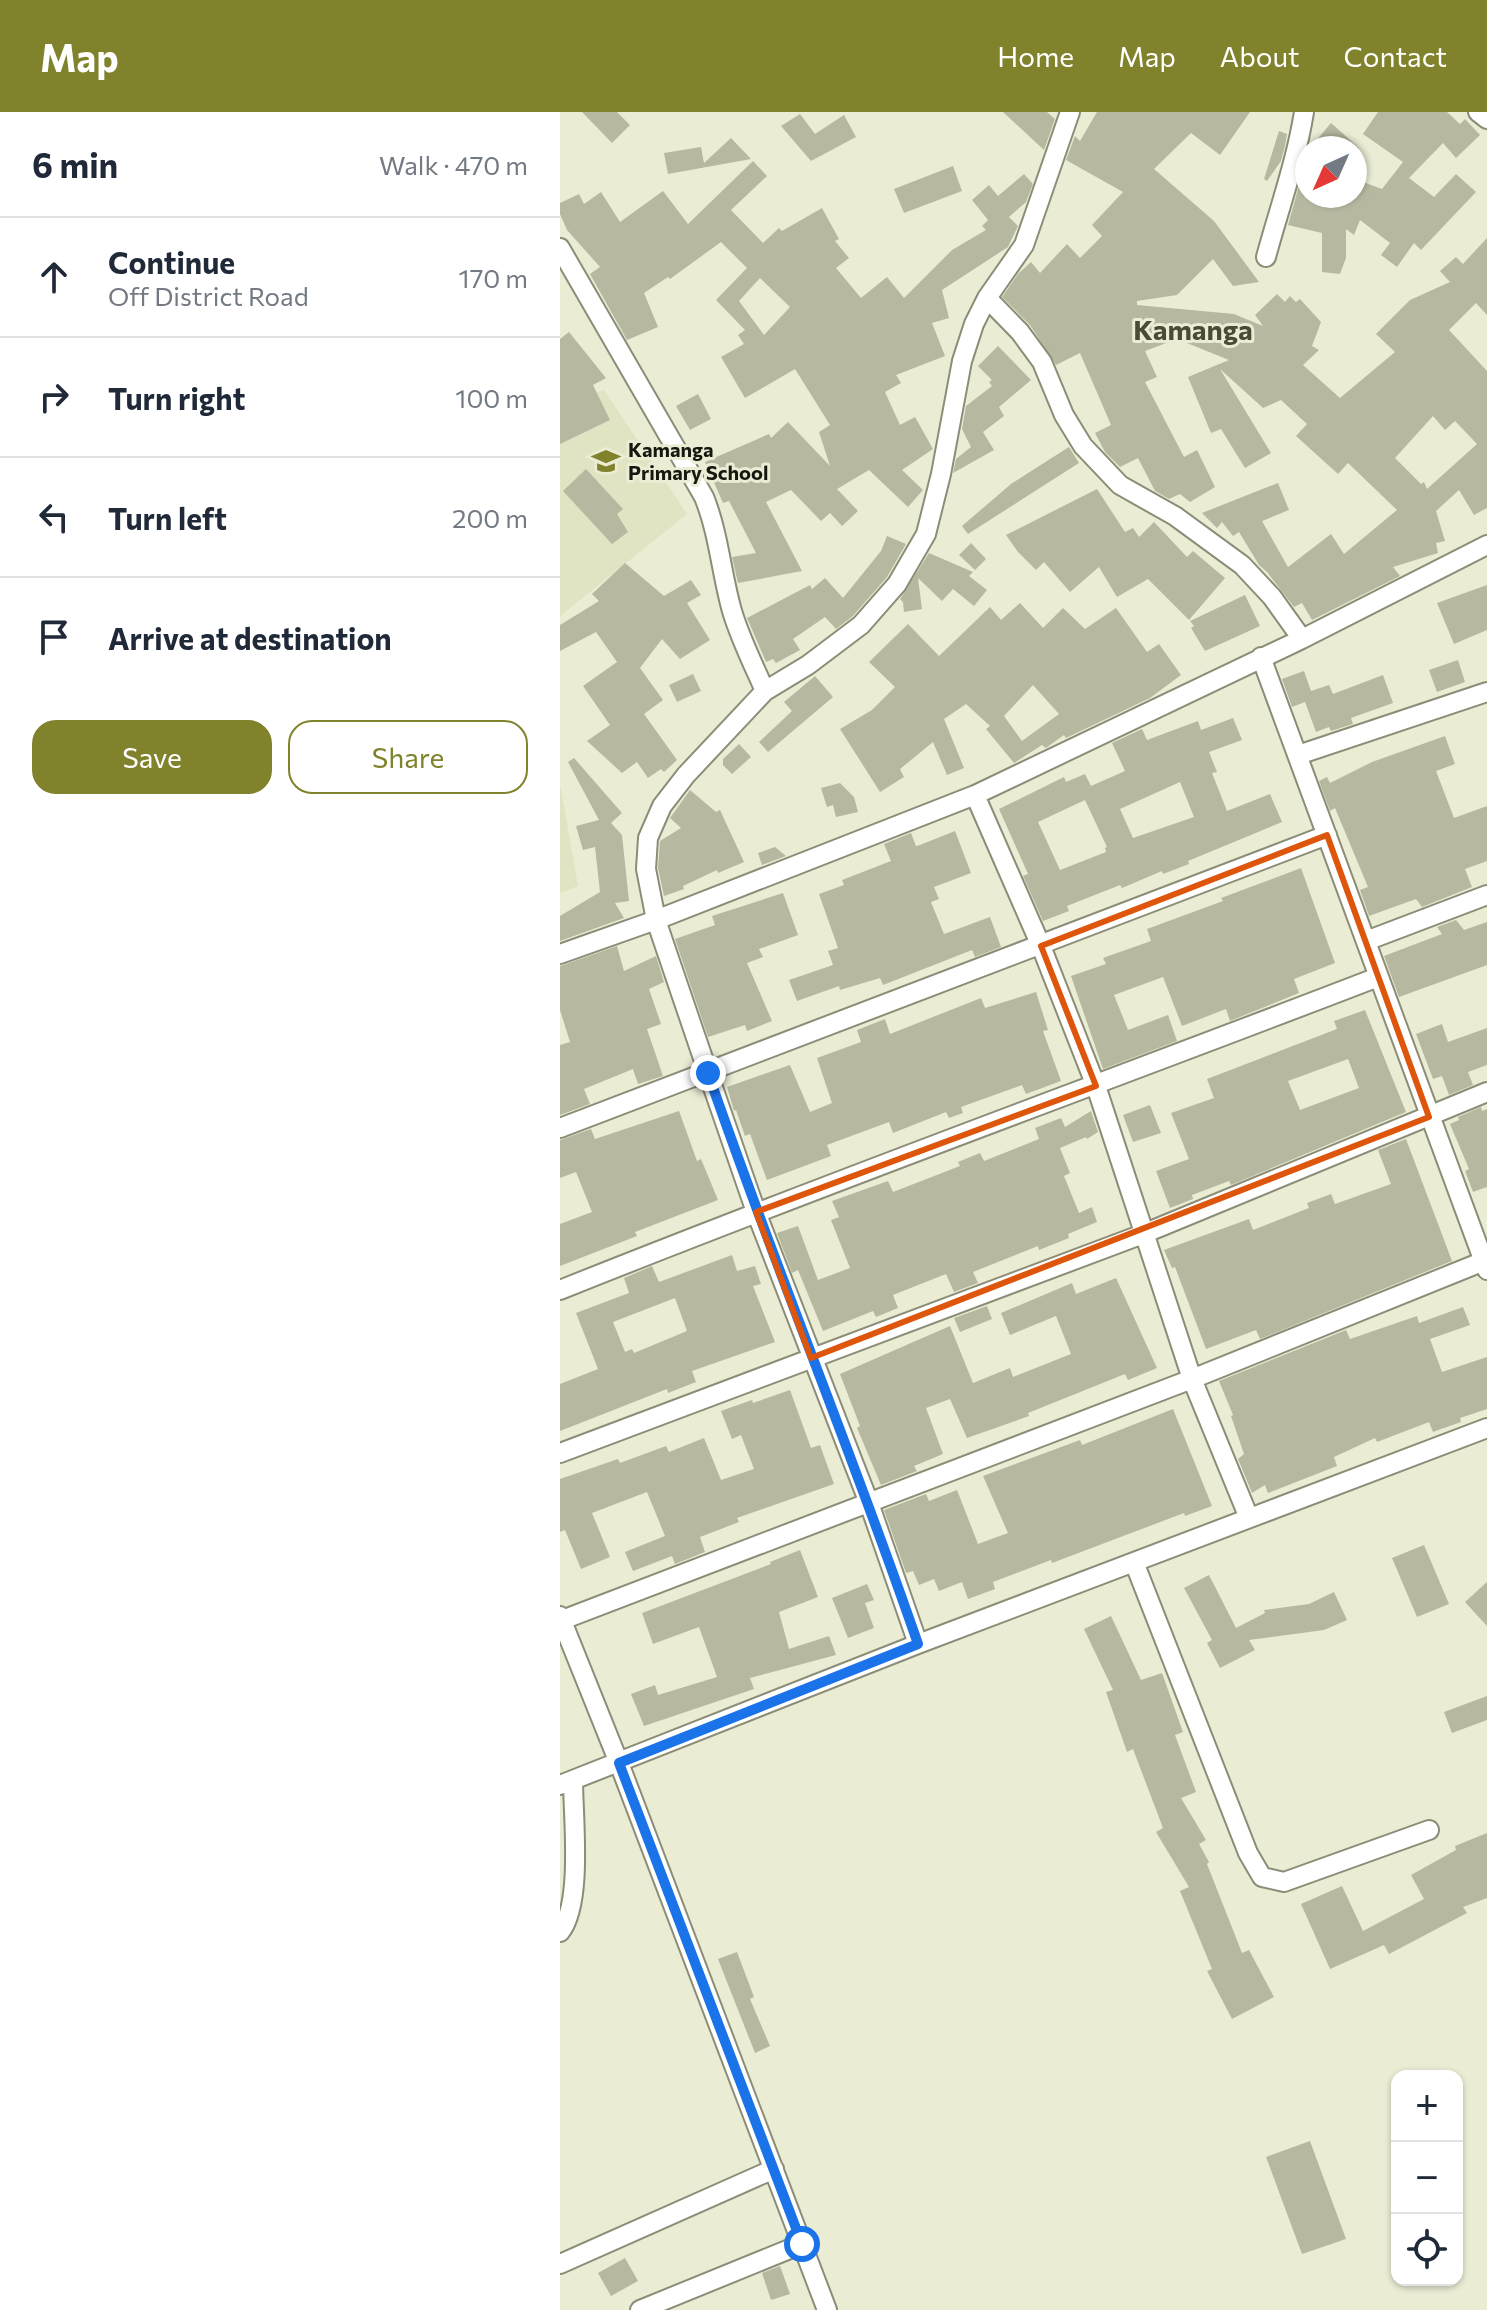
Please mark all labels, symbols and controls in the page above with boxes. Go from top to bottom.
text: Map [40,33,119,80]
text: Home [997,39,1074,73]
text: Map [1118,39,1176,73]
text: About [1220,39,1300,73]
text: Contact [1344,39,1447,73]
north arrow [1295,136,1367,208]
text: 6 min [32,143,118,185]
text: Walk · 470 m [379,149,528,180]
text: Continue [108,243,235,280]
icon: ahead [32,255,76,299]
text: 170 m [459,262,528,293]
text: Off District Road [108,280,309,311]
district label: Kamanga [1133,312,1253,346]
icon: right [32,375,76,419]
text: Turn right [108,379,245,416]
text: 100 m [455,382,528,413]
place label: Kamanga Primary School [628,437,768,484]
school or university icon: Kamanga Primary School [591,446,621,476]
icon: left [32,495,76,539]
text: Turn left [108,499,227,536]
text: 200 m [452,502,528,533]
icon: arrive [32,615,76,659]
text: Arrive at destination [108,619,392,656]
button: Save [32,720,272,794]
button: Share [288,720,528,794]
route end [690,1055,726,1091]
map controls [1391,2070,1463,2286]
button: + [1391,2070,1463,2142]
button: − [1391,2142,1463,2214]
button: locate [1391,2214,1463,2286]
route start [784,2226,820,2262]

